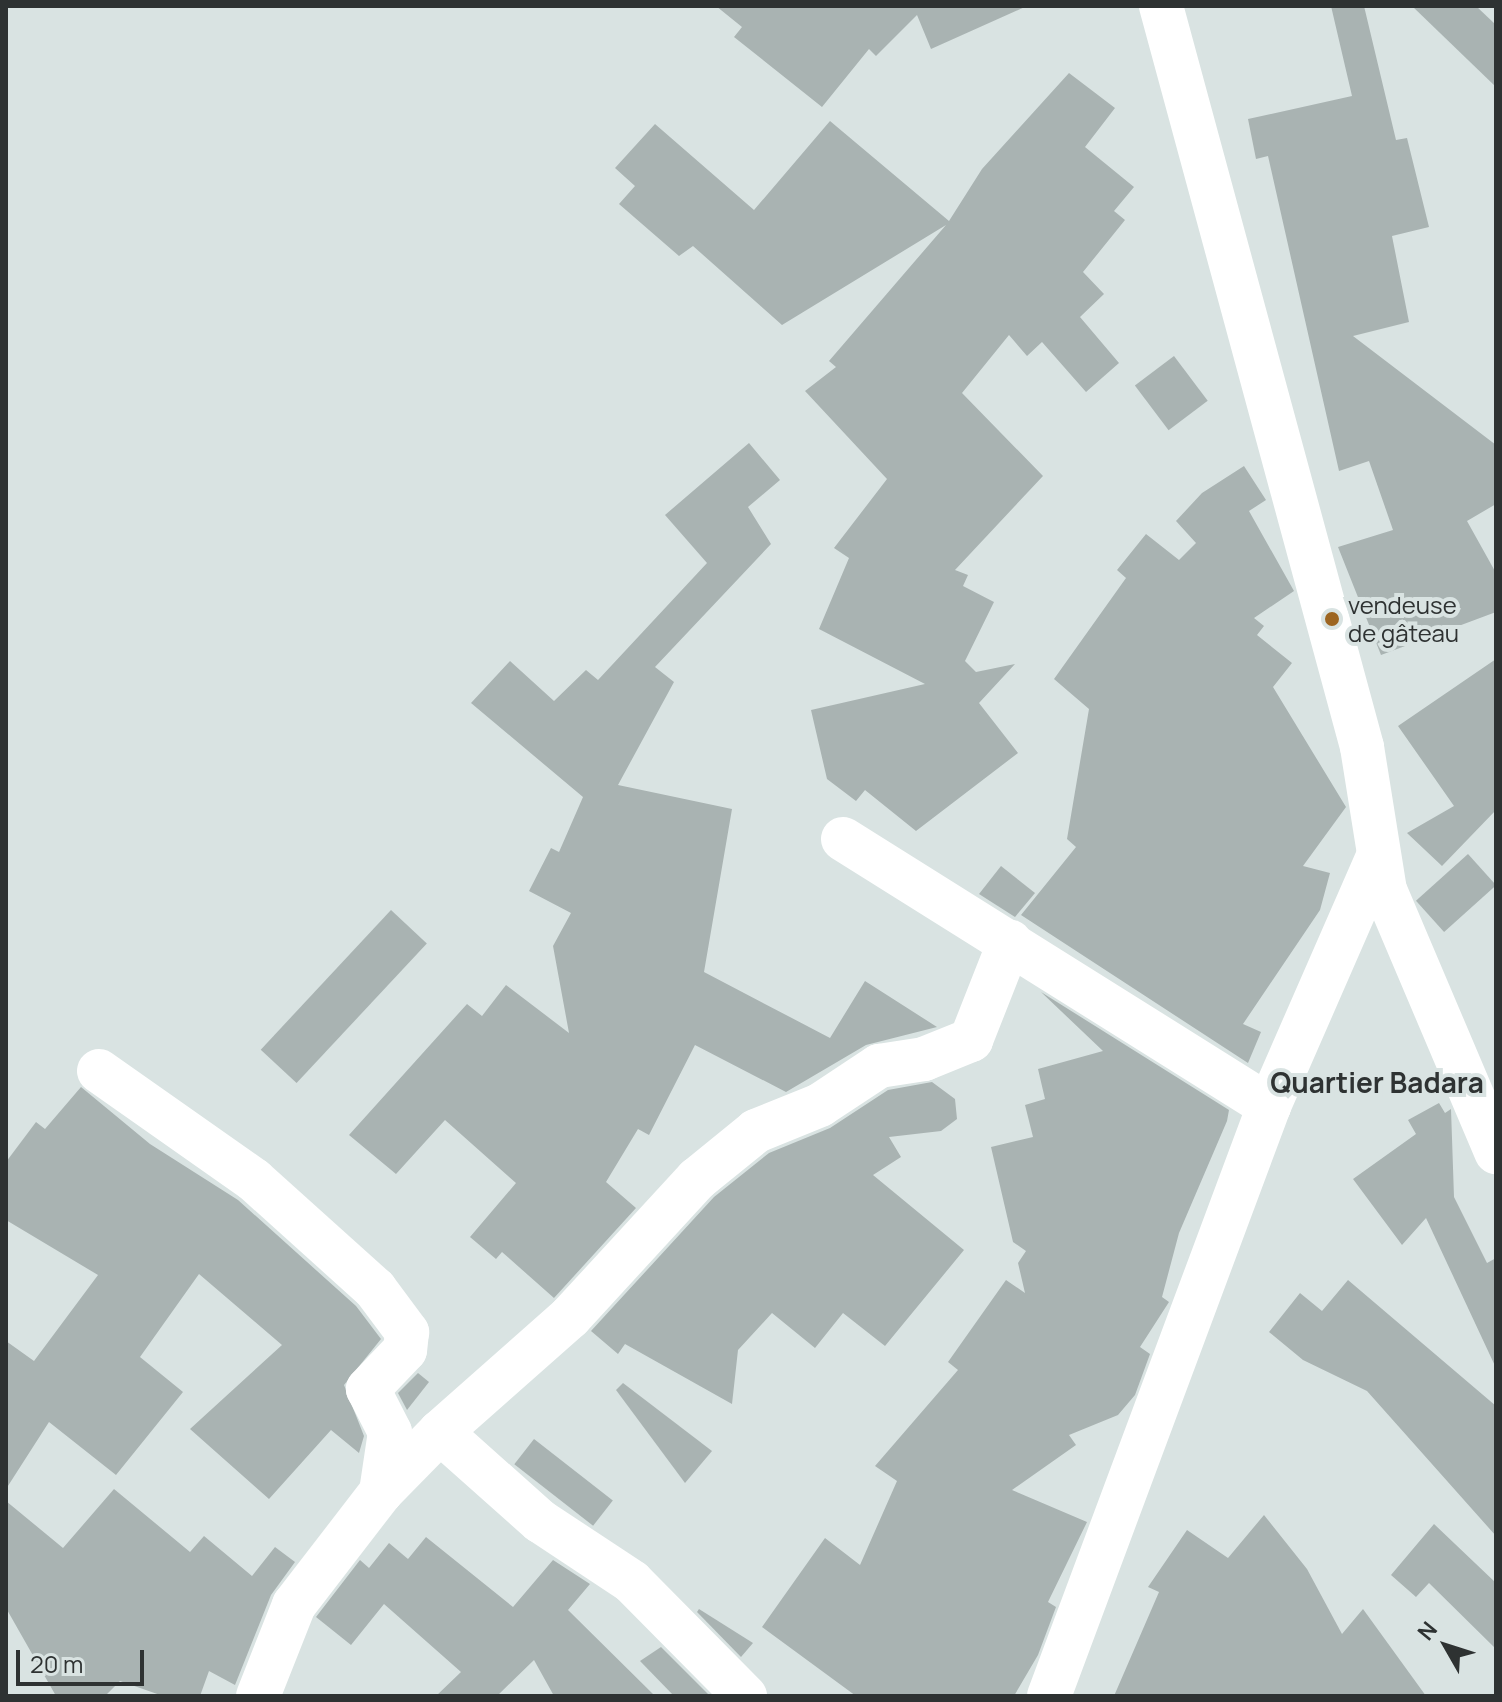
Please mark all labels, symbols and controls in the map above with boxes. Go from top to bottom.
place label: vendeuse de gâteau [1348,591,1459,647]
marker: vendeuse de gâteau [1323,610,1341,628]
district label: Quartier Badara [1270,1065,1484,1099]
north arrow [1406,1606,1486,1686]
text: N [1411,1615,1444,1646]
scale bar [20,1634,148,1684]
text: 20 m [30,1647,83,1680]

